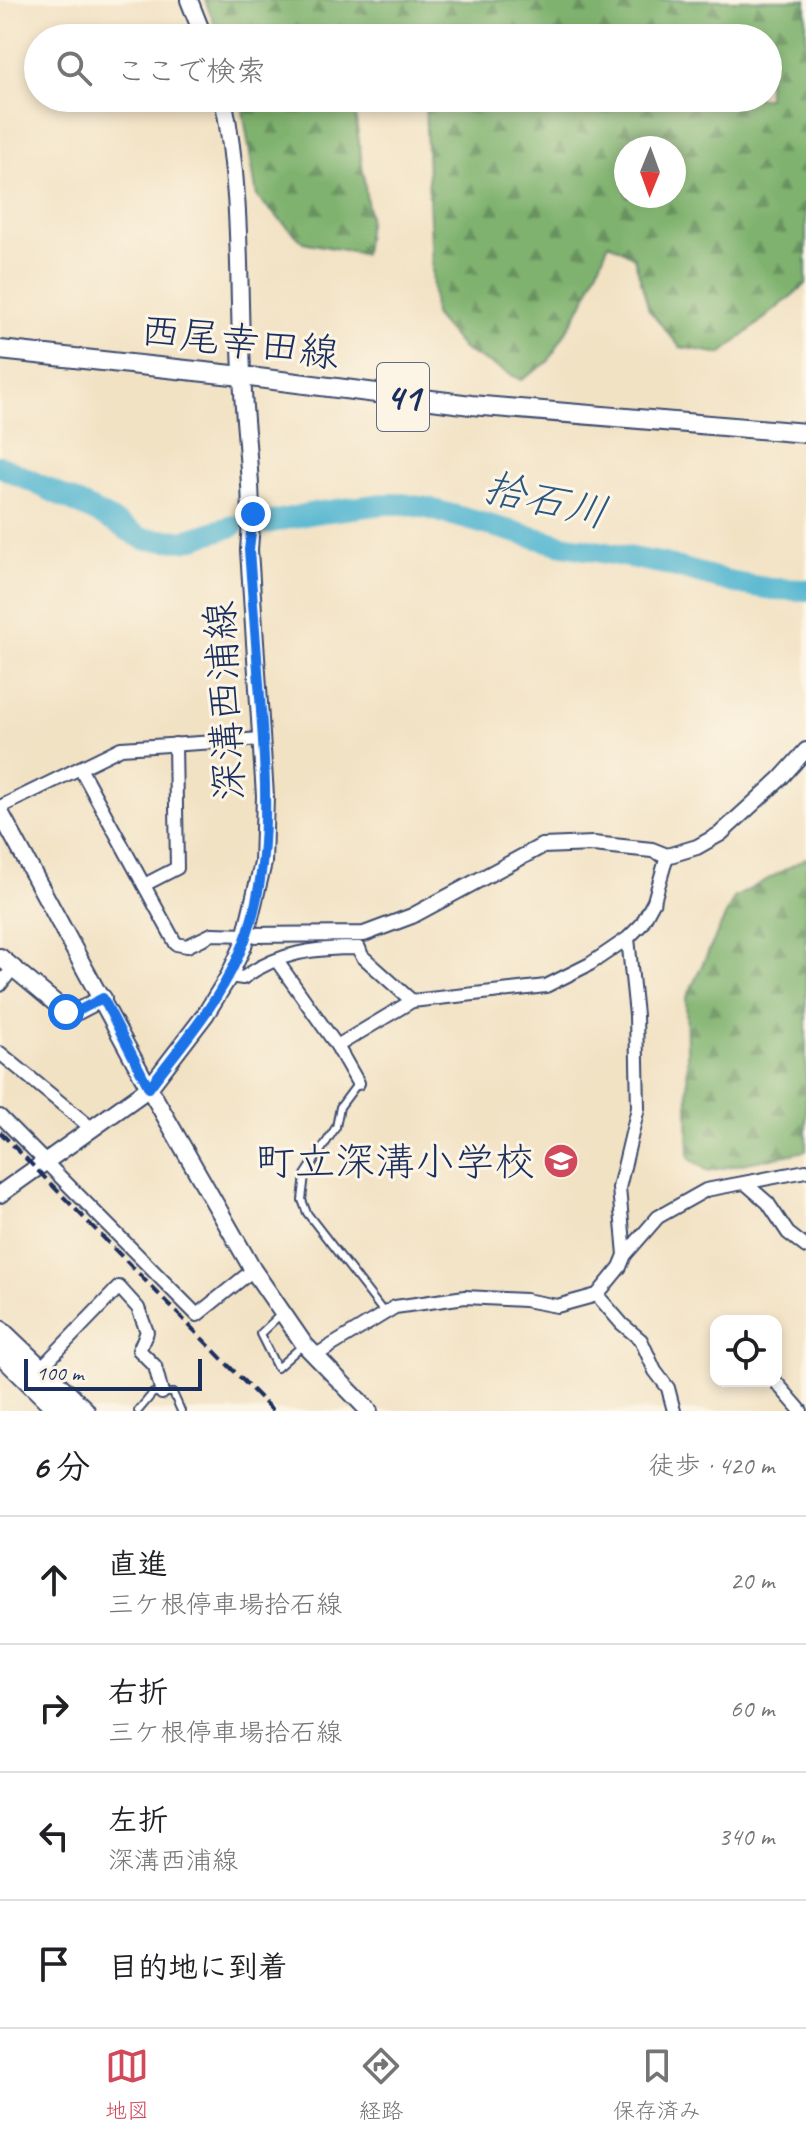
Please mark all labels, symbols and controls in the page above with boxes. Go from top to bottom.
search box [24,24,782,112]
icon: search [52,46,96,90]
text: ここで検索 [116,52,266,90]
north arrow [614,136,686,208]
street label: 西尾幸田線 [138,305,342,379]
road number: 41 [377,363,429,431]
water label: 拾石川 [478,460,613,540]
route end [235,496,271,532]
street label: 深溝西浦線 [195,600,255,802]
route start [48,994,84,1030]
place label: 町立深溝小学校 [255,1137,535,1187]
school or university icon: 町立深溝小学校 [542,1142,580,1180]
map controls [710,1315,782,1387]
button: locate [710,1315,782,1387]
scale bar [24,1355,202,1391]
text: 100 m [36,1359,83,1387]
text: 6 分 [32,1445,90,1488]
text: 徒歩 · 420 m [649,1449,774,1482]
text: 直進 [108,1545,168,1583]
icon: ahead [32,1558,76,1602]
text: 20 m [730,1564,774,1597]
text: 三ケ根停車場拾石線 [108,1588,342,1621]
text: 右折 [108,1673,168,1711]
icon: right [32,1686,76,1730]
text: 60 m [730,1692,774,1725]
text: 三ケ根停車場拾石線 [108,1716,342,1749]
text: 左折 [108,1801,168,1839]
icon: left [32,1814,76,1858]
text: 340 m [718,1820,774,1853]
text: 深溝西浦線 [108,1844,238,1877]
icon: arrive [32,1942,76,1986]
text: 目的地に到着 [108,1948,288,1986]
tab: 地図 [105,2044,149,2125]
tab: 経路 [359,2044,403,2125]
tab: 保存済み [613,2044,701,2125]

